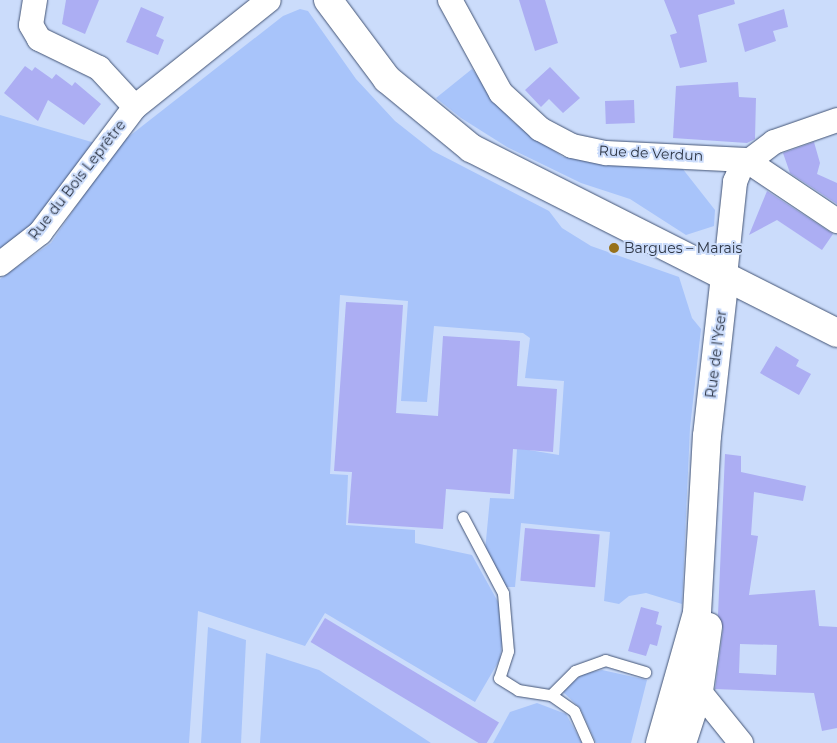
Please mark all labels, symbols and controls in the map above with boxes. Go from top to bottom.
street label: Rue du Bois Leprêtre [25,117,129,243]
street label: Rue de Verdun [598,142,704,164]
place label: Bargues – Marais [624,240,742,256]
marker: Bargues – Marais [608,242,620,254]
street label: Rue de l'Yser [702,309,730,399]

